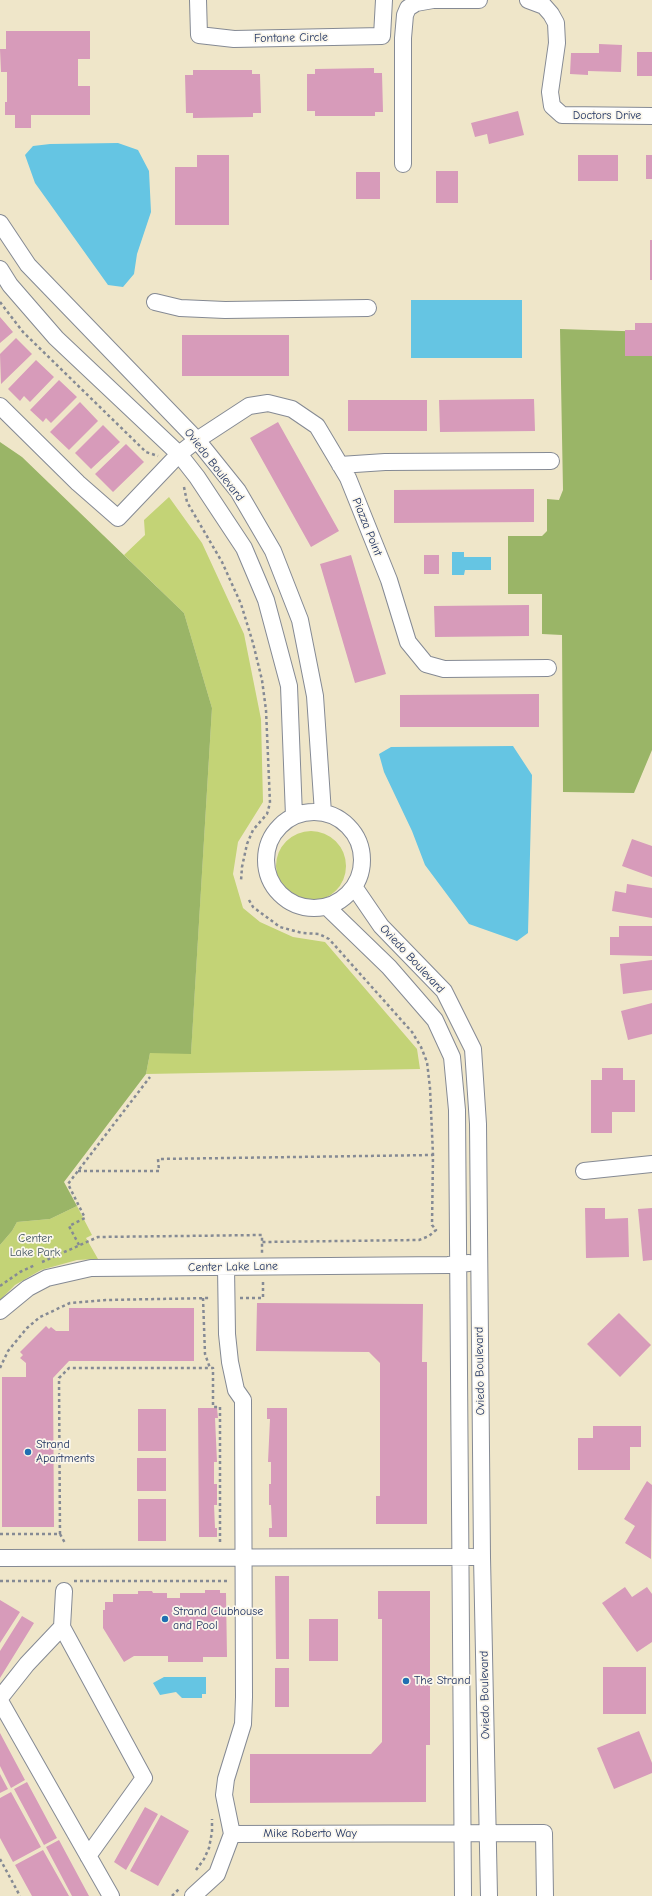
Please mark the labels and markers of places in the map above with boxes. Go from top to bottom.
place label: Strand Apartments [36,1438,95,1466]
marker: Strand Apartments [23,1447,33,1457]
place label: Strand Clubhouse and Pool [173,1605,263,1633]
marker: Strand Clubhouse and Pool [160,1614,170,1624]
place label: The Strand [414,1674,470,1688]
marker: The Strand [401,1676,411,1686]

